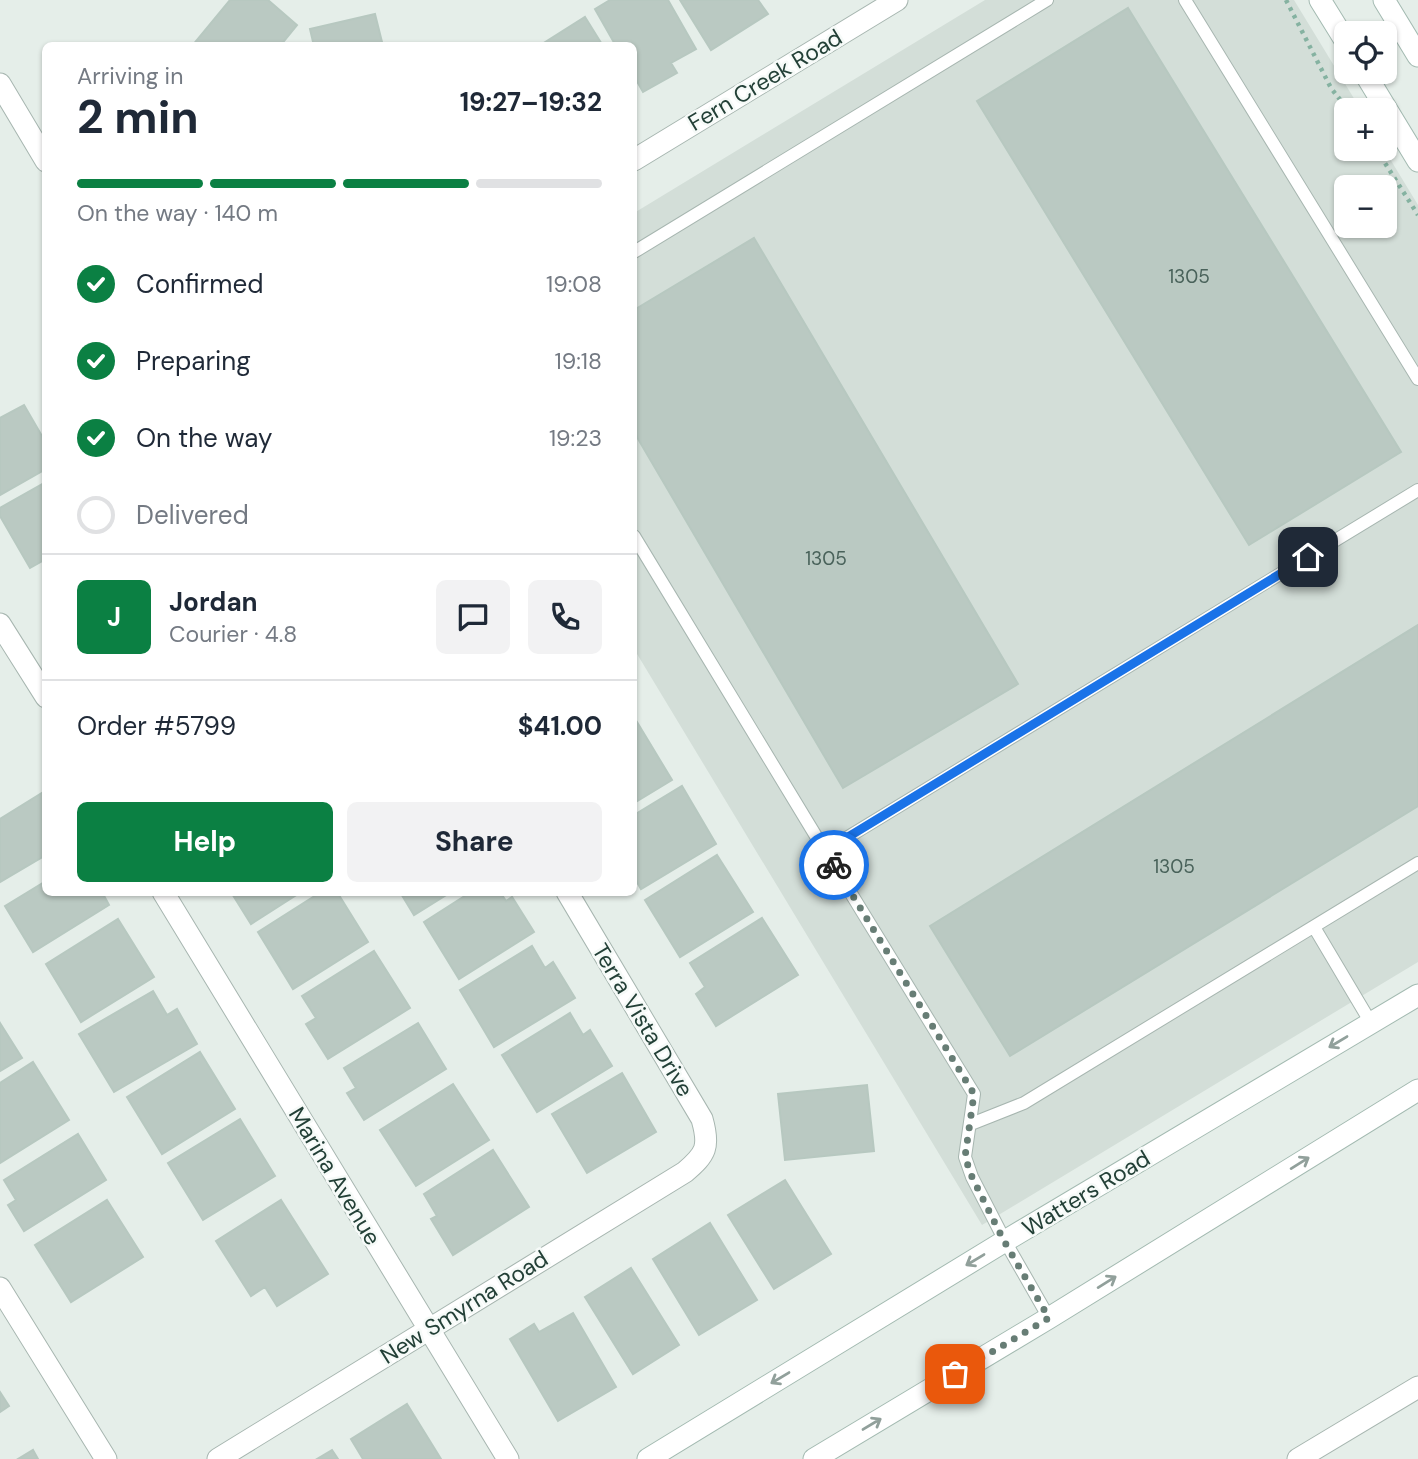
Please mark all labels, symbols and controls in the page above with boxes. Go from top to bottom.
map controls [1334,21,1397,238]
button: locate [1334,21,1397,84]
street label: Fern Creek Road [682,22,848,138]
text: Arriving in [77,61,183,91]
text: 19:27–19:32 [460,85,602,119]
text: 2 min [77,87,199,147]
button: + [1334,98,1397,161]
button: − [1334,175,1397,238]
text: On the way · 140 m [77,198,278,228]
house number: 1305 [1168,264,1210,289]
icon: check [77,265,115,303]
text: Confirmed [136,267,263,301]
text: 19:08 [546,269,602,299]
icon: check [77,342,115,380]
text: Preparing [136,344,251,378]
text: 19:18 [555,346,602,376]
icon: check [77,419,115,457]
text: On the way [136,421,272,455]
text: 19:23 [549,423,602,453]
text: Delivered [136,498,249,532]
pin [1278,527,1338,587]
icon: home [1289,538,1327,576]
house number: 1305 [805,546,847,571]
button: chat [436,580,510,654]
button: phone [528,580,602,654]
text: Jordan [169,585,258,619]
text: J [107,600,121,634]
text: Courier · 4.8 [169,619,297,649]
text: Order #5799 [77,709,236,743]
text: $41.00 [518,709,602,743]
button: Help [77,802,333,882]
button: Share [347,802,602,882]
courier [799,830,869,900]
icon: bike [815,846,853,884]
house number: 1305 [1153,854,1195,879]
street label: Terra Vista Drive [585,938,701,1102]
one-way arrow [1329,1036,1349,1050]
street label: Marina Avenue [282,1101,388,1251]
street label: Watters Road [1017,1143,1155,1243]
one-way arrow [1290,1155,1310,1169]
street label: New Smyrna Road [374,1243,554,1371]
one-way arrow [965,1253,985,1267]
one-way arrow [1096,1275,1116,1289]
pin [925,1344,985,1404]
icon: bag [936,1355,974,1393]
one-way arrow [771,1371,791,1385]
one-way arrow [862,1417,882,1431]

